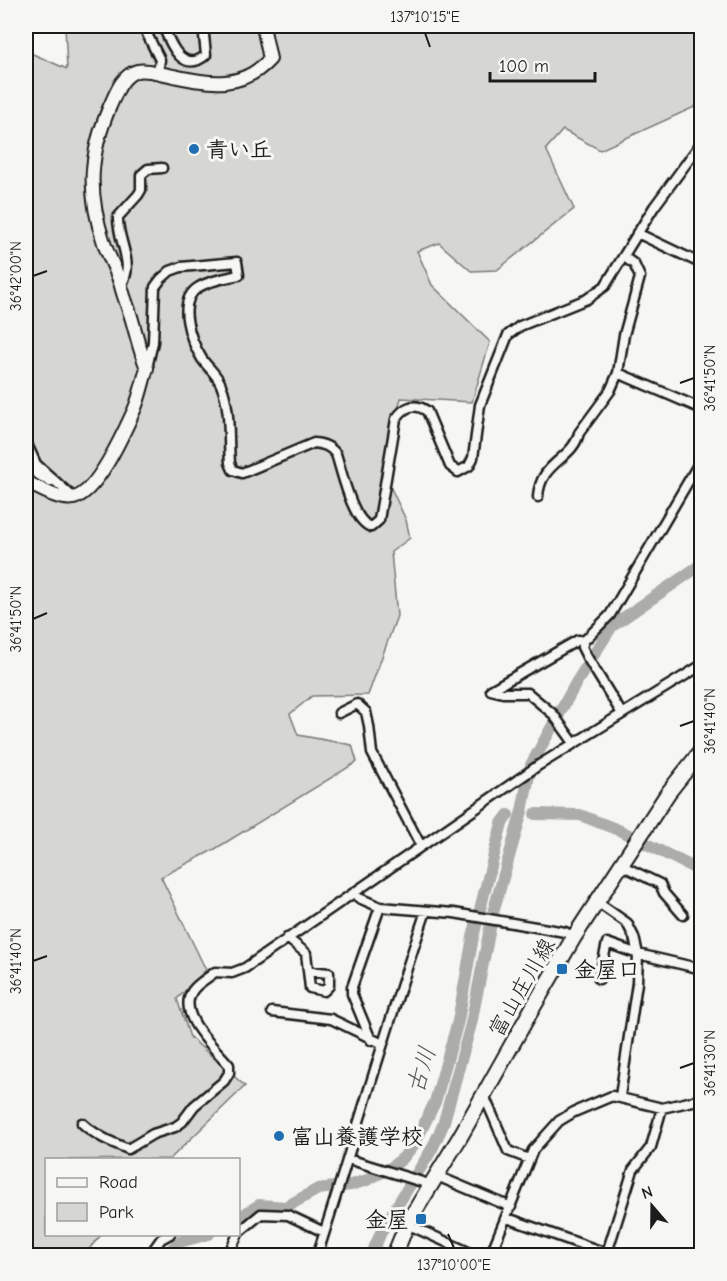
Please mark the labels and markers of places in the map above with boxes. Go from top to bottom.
place label: 青い丘 [206,137,272,163]
marker: 青い丘 [187,142,201,156]
place label: 金屋口 [574,957,640,983]
marker: 金屋口 [555,962,569,976]
place label: 富山養護学校 [291,1124,423,1150]
marker: 富山養護学校 [272,1129,286,1143]
place label: 金屋 [365,1207,409,1233]
marker: 金屋 [414,1212,428,1226]

